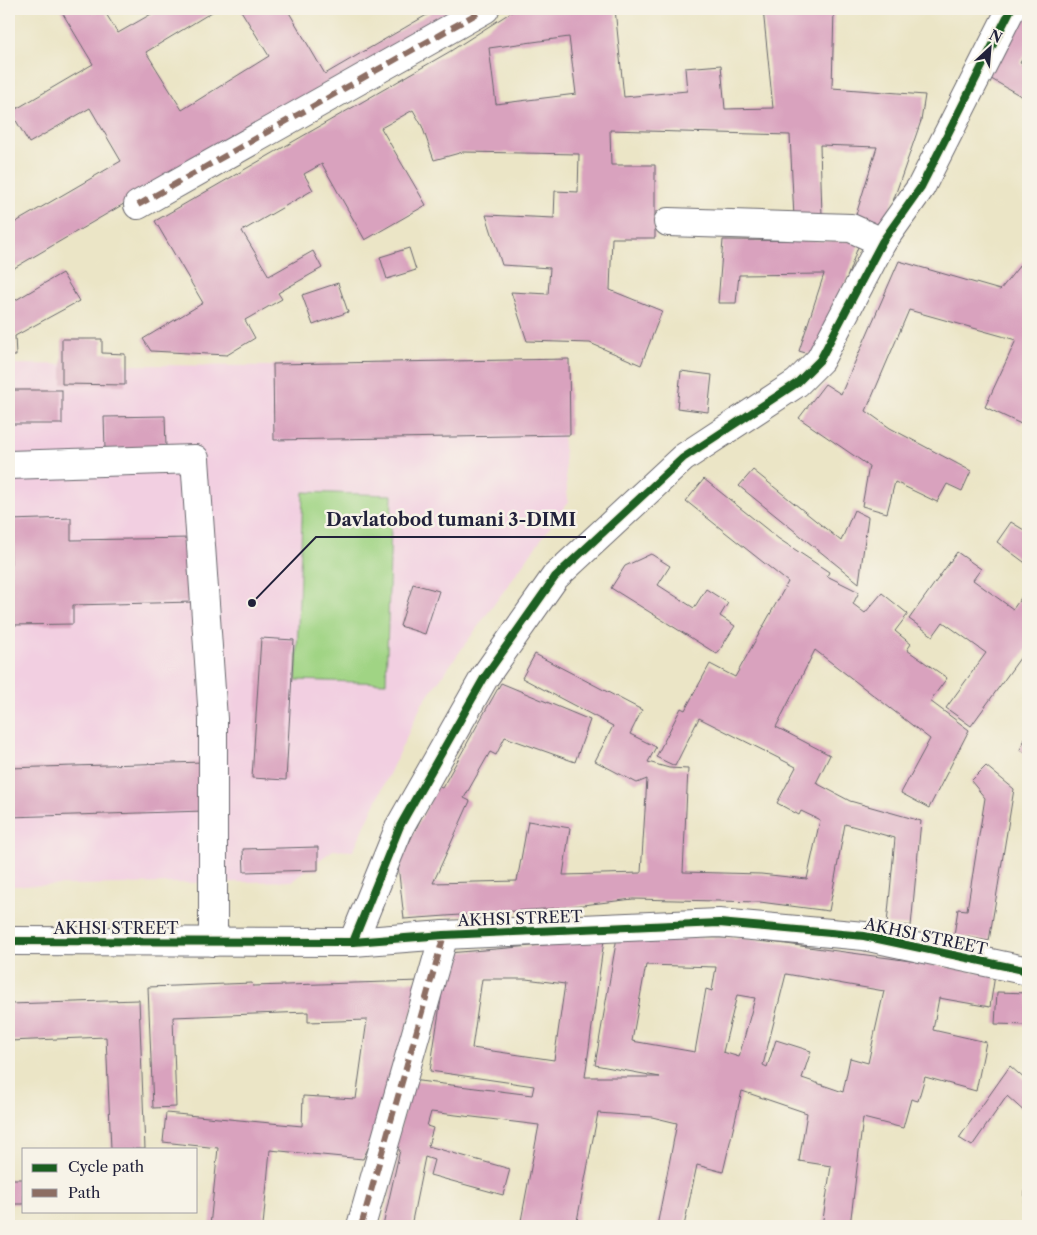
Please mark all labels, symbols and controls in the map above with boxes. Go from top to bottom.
north arrow [964,22,1014,72]
text: N [986,26,1005,47]
callout: Davlatobod tumani 3-DIMI [316,504,586,537]
text: Davlatobod tumani 3-DIMI [326,509,576,531]
street label: AKHSI STREET [456,906,583,930]
street label: AKHSI STREET [862,913,989,959]
street label: AKHSI STREET [52,918,179,938]
legend [22,1148,198,1212]
text: Cycle path [68,1157,145,1176]
text: Path [68,1183,101,1202]

